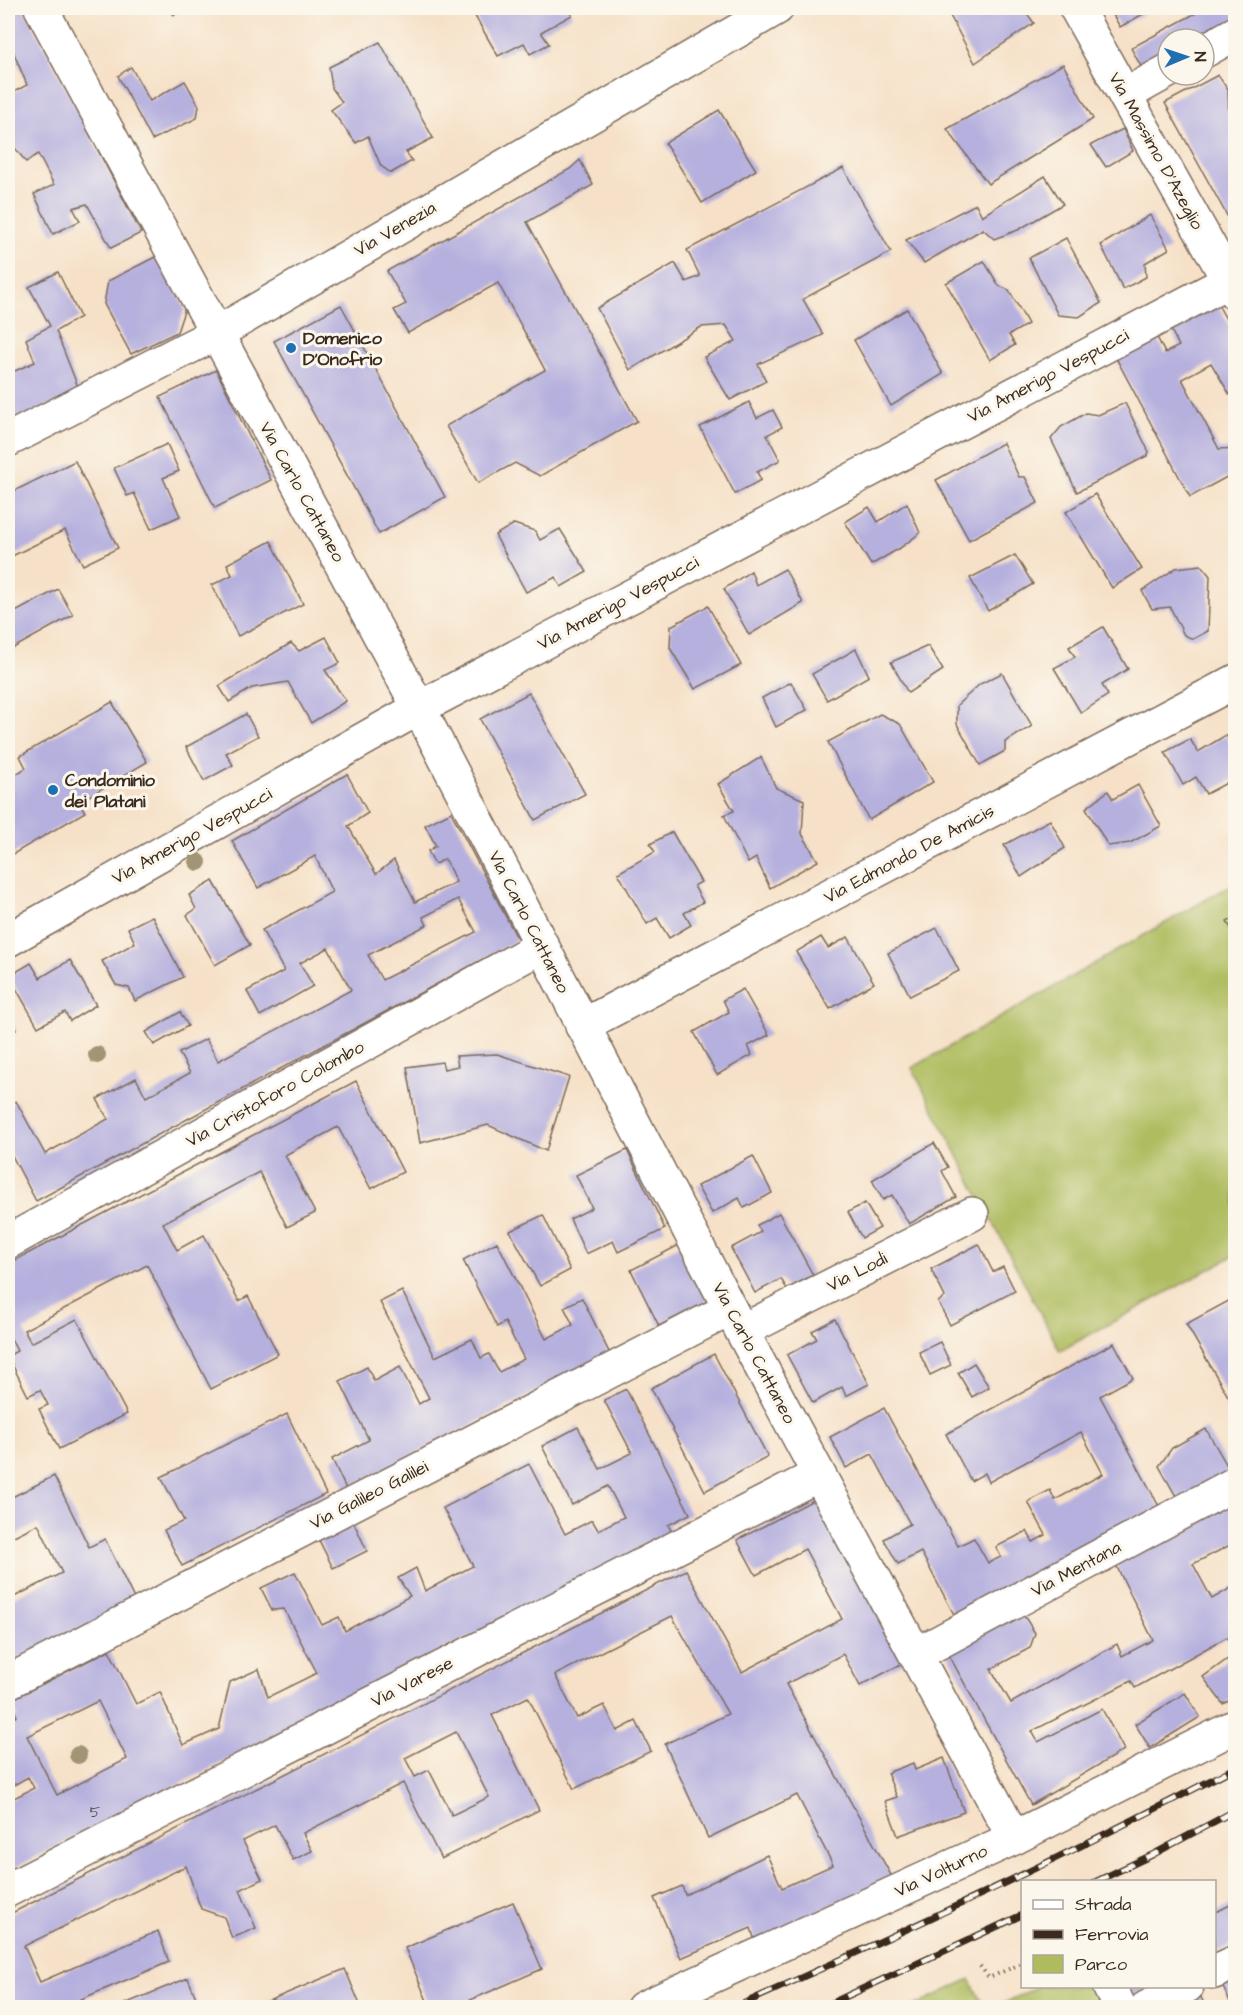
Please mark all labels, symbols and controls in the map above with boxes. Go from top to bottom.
north arrow [1156,27,1216,87]
text: N [1189,51,1211,62]
street label: Via Massimo D'Azeglio [1101,68,1210,235]
street label: Via Venezia [349,195,441,263]
street label: Via Amerigo Vespucci [963,323,1134,430]
place label: Domenico D'Onofrio [303,326,383,372]
marker: Domenico D'Onofrio [284,341,298,355]
street label: Via Carlo Cattaneo [253,417,351,567]
street label: Via Amerigo Vespucci [533,550,704,657]
place label: Condominio dei Platani [64,768,156,814]
street label: Via Amerigo Vespucci [107,781,277,891]
marker: Condominio dei Platani [46,783,60,797]
street label: Via Edmondo De Amicis [819,798,999,910]
street label: Via Carlo Cattaneo [482,846,576,998]
street label: Via Cristoforo Colombo [181,1034,369,1154]
street label: Via Lodi [822,1246,892,1298]
street label: Via Carlo Cattaneo [706,1278,802,1428]
street label: Via Galileo Galilei [305,1454,433,1536]
street label: Via Mentana [1027,1535,1125,1603]
street label: Via Varese [367,1650,458,1713]
house number: 5 [90,1802,101,1823]
street label: Via Volturno [890,1839,992,1903]
legend [1021,1880,1216,1988]
text: Strada [1075,1892,1131,1917]
text: Ferrovia [1075,1922,1148,1947]
text: Parco [1075,1952,1127,1977]

